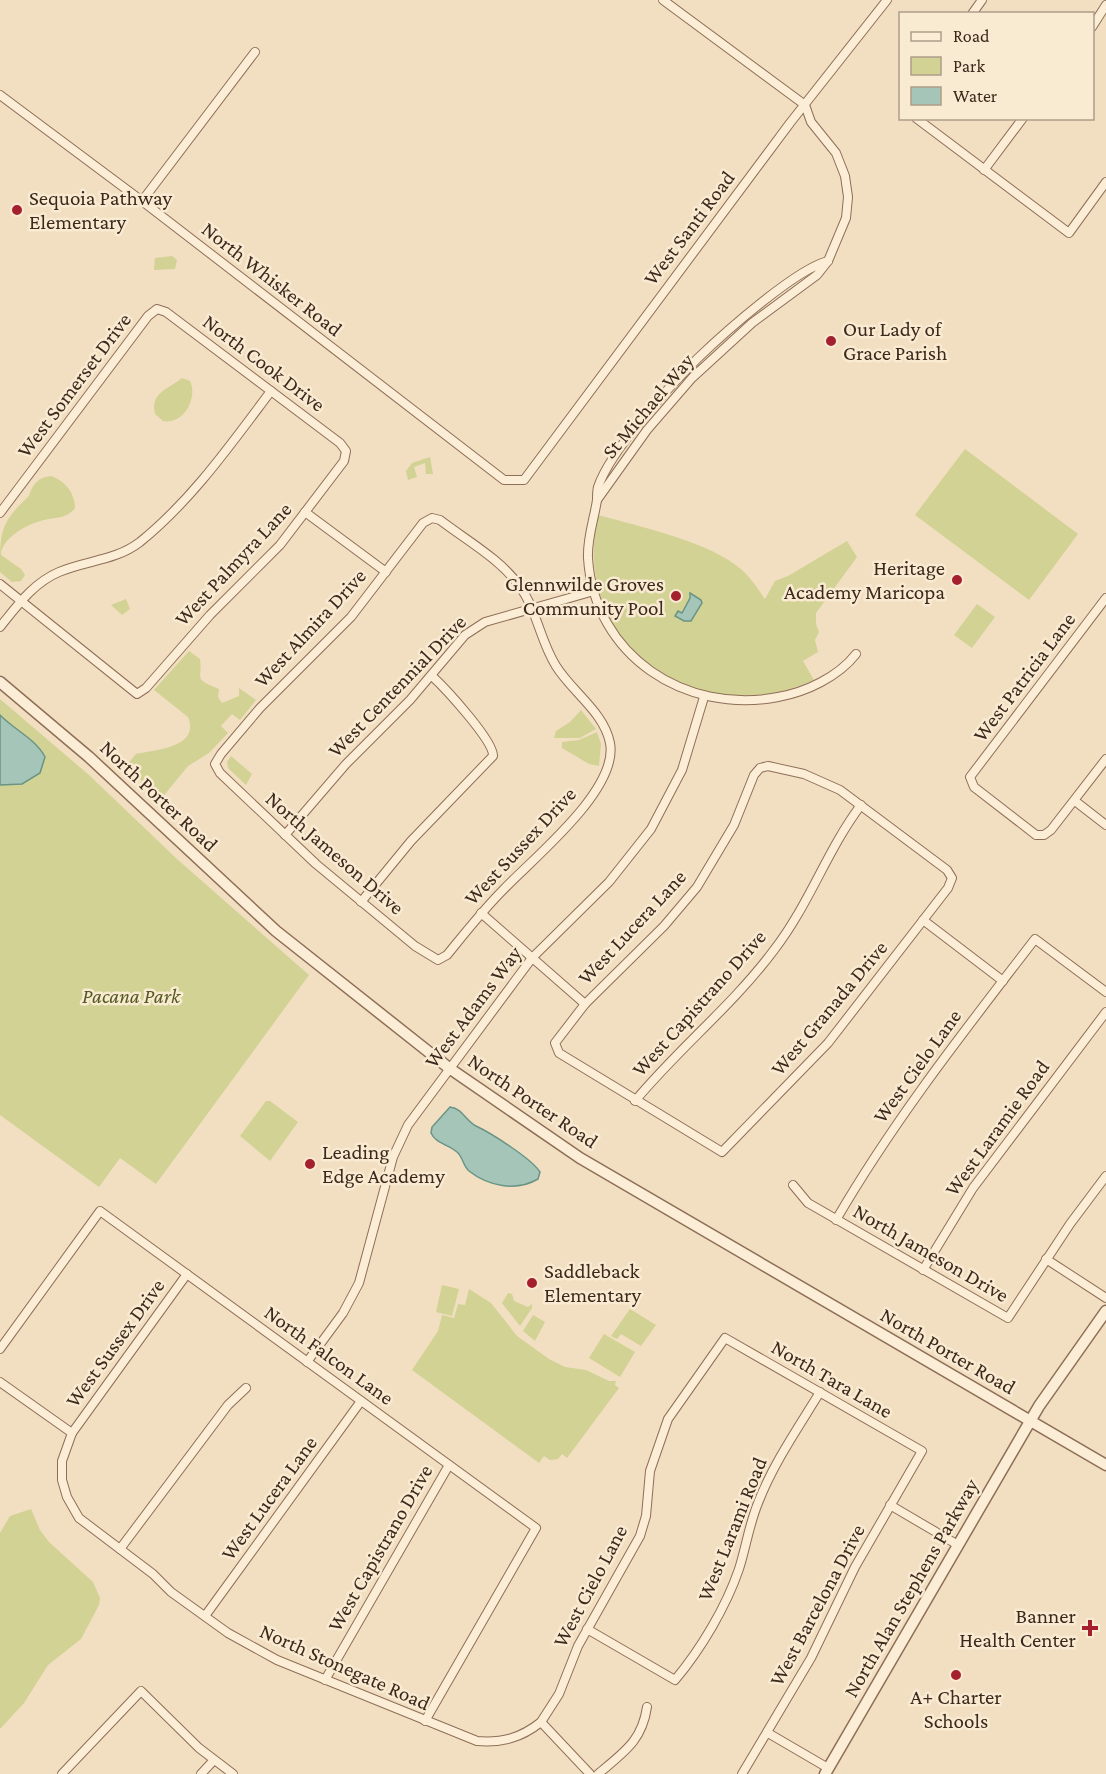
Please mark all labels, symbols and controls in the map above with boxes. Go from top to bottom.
legend [899,12,1094,120]
text: Road [953,26,990,46]
text: Park [953,56,985,76]
text: Water [953,86,998,106]
street label: West Santi Road [638,166,740,290]
place label: Sequoia Pathway Elementary [29,186,173,234]
marker: Sequoia Pathway Elementary [10,203,24,217]
street label: North Whisker Road [197,217,347,341]
street label: West Somerset Drive [12,308,136,462]
street label: North Cook Drive [198,309,330,417]
place label: Our Lady of Grace Parish [843,317,947,365]
marker: Our Lady of Grace Parish [824,334,838,348]
street label: St Michael Way [597,348,699,463]
street label: West Palmyra Lane [170,497,296,631]
place label: Heritage Academy Maricopa [784,556,945,604]
street label: West Almira Drive [249,564,371,692]
place label: Glennwilde Groves Community Pool [505,572,664,620]
marker: Heritage Academy Maricopa [950,573,964,587]
marker: Glennwilde Groves Community Pool [669,589,683,603]
street label: West Patricia Lane [968,608,1080,746]
street label: West Centennial Drive [323,610,471,762]
street label: North Porter Road [95,735,223,857]
street label: West Sussex Drive [459,782,581,910]
street label: North Jameson Drive [261,786,409,920]
street label: West Lucera Lane [573,865,691,989]
street label: West Capistrano Drive [627,925,771,1081]
street label: West Granada Drive [766,936,892,1080]
street label: West Adams Way [419,941,527,1073]
park label: Pacana Park [82,984,181,1008]
street label: West Cielo Lane [868,1005,966,1127]
street label: North Porter Road [463,1049,603,1153]
street label: West Laramie Road [940,1055,1054,1201]
place label: Leading Edge Academy [322,1140,445,1188]
marker: Leading Edge Academy [303,1157,317,1171]
street label: North Jameson Drive [849,1199,1013,1307]
place label: Saddleback Elementary [544,1259,642,1307]
street label: West Sussex Drive [60,1274,170,1412]
marker: Saddleback Elementary [525,1276,539,1290]
street label: North Falcon Lane [260,1300,398,1410]
street label: North Porter Road [876,1303,1020,1399]
street label: North Tara Lane [767,1335,897,1423]
street label: West Lucera Lane [216,1431,322,1565]
street label: West Larami Road [692,1454,772,1604]
street label: West Capistrano Drive [322,1460,438,1636]
street label: North Alan Stephens Parkway [838,1474,984,1702]
street label: West Barcelona Drive [764,1520,870,1690]
street label: West Cielo Lane [548,1521,632,1651]
place label: Banner Health Center [959,1604,1077,1652]
street label: North Stonegate Road [256,1619,434,1715]
marker: Banner Health Center [1081,1619,1099,1637]
marker: A+ Charter Schools [949,1668,963,1682]
place label: A+ Charter Schools [910,1685,1002,1733]

